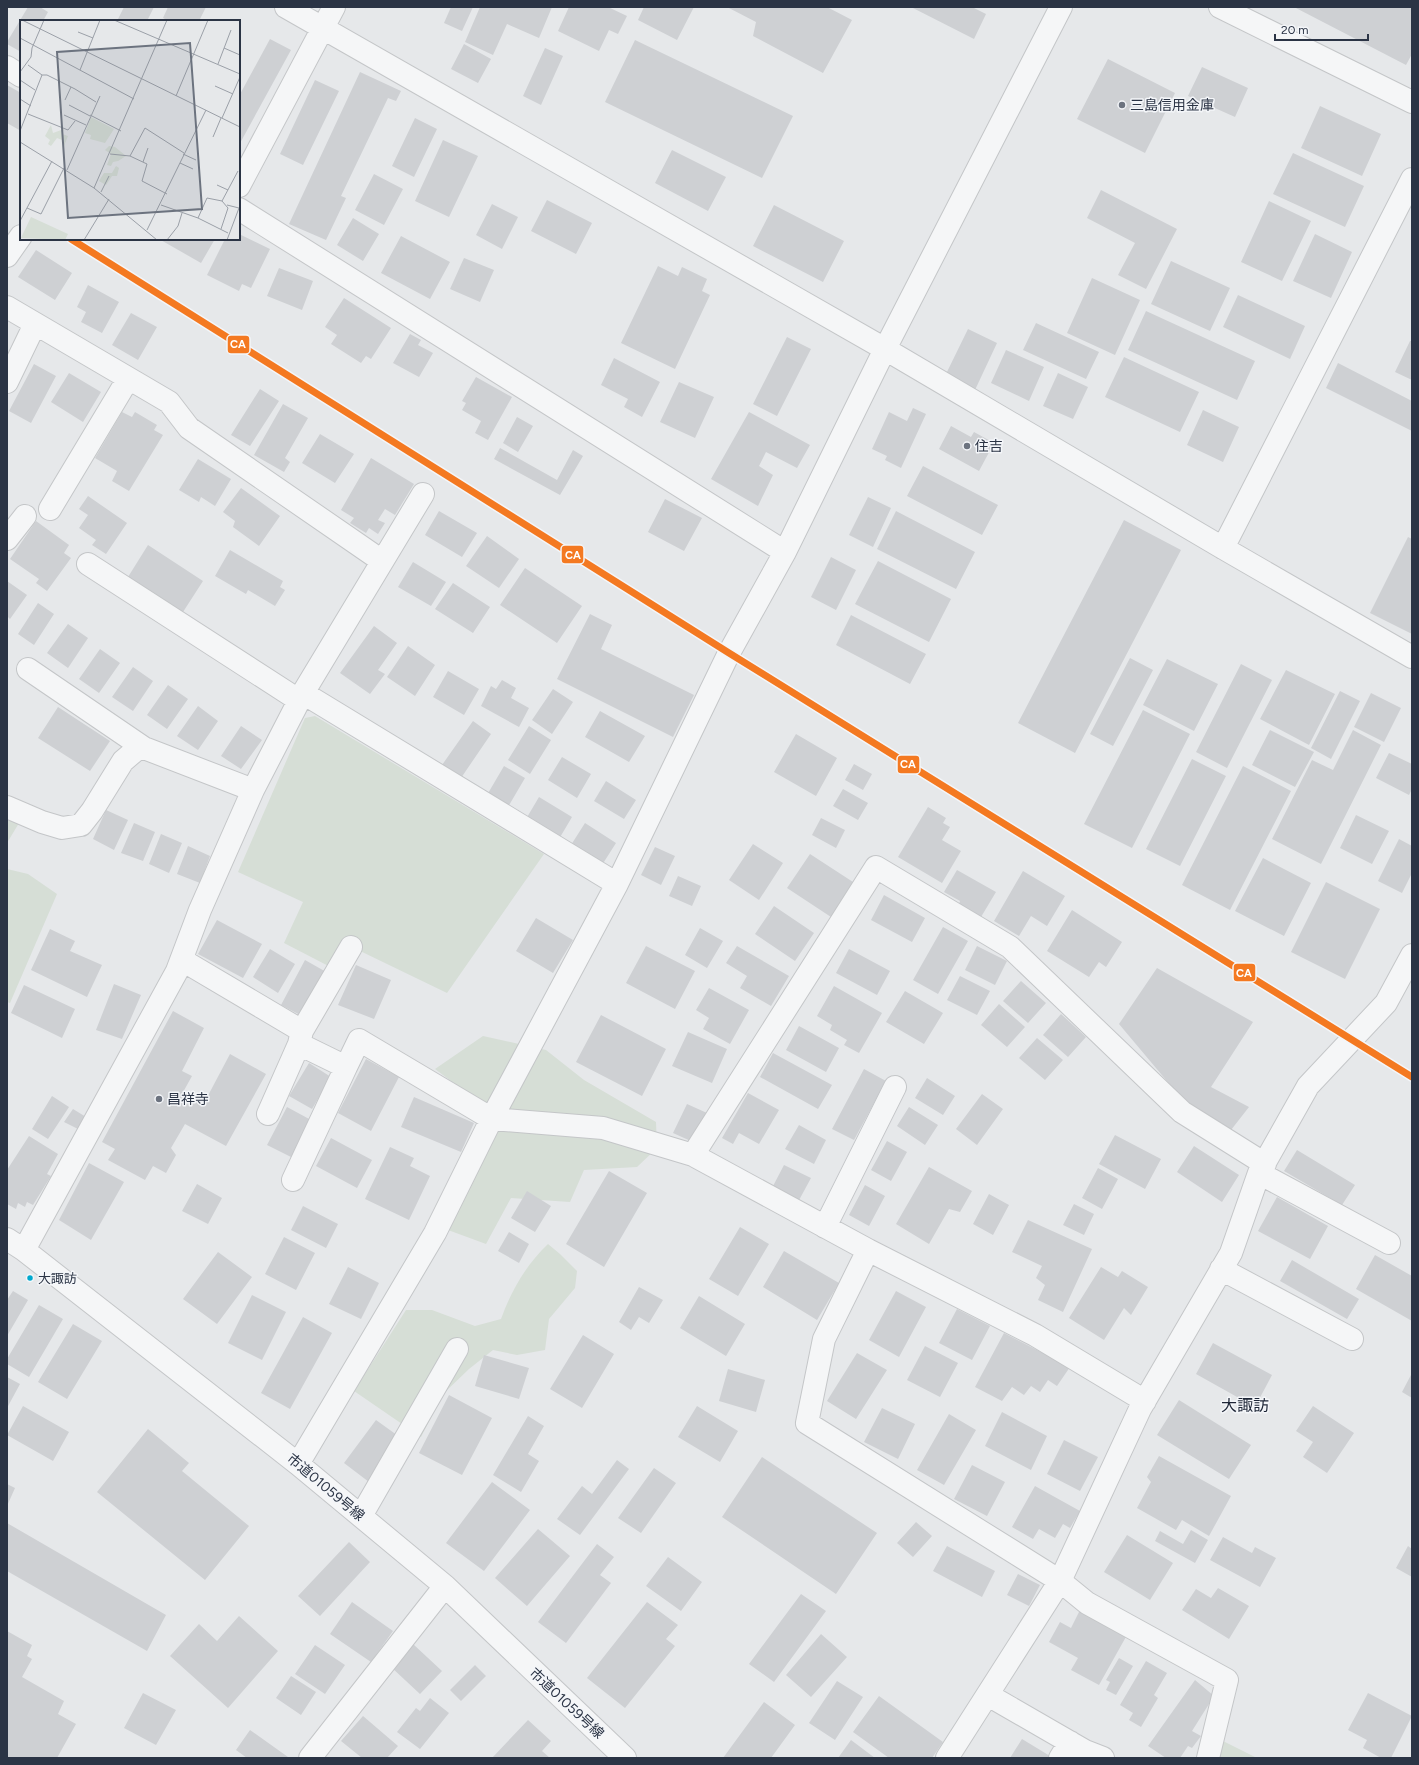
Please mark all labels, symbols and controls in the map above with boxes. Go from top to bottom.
scale bar [1275,16,1368,42]
inset map [20,20,240,240]
text: 20 m [1281,23,1309,37]
place label: 三島信用金庫 [1130,97,1214,114]
marker: 三島信用金庫 [1117,100,1127,110]
line badge: CA [227,335,250,354]
text: CA [230,338,246,351]
place label: 住吉 [975,438,1003,455]
marker: 住吉 [962,441,972,451]
line badge: CA [561,545,584,564]
text: CA [565,549,581,562]
line badge: CA [897,755,920,774]
text: CA [900,758,916,771]
line badge: CA [1233,963,1256,982]
text: CA [1236,967,1252,980]
place label: 昌祥寺 [167,1091,209,1108]
marker: 昌祥寺 [154,1094,164,1104]
place label: 大諏訪 [38,1271,77,1286]
marker: 大諏訪 [25,1273,35,1283]
district label: 大諏訪 [1221,1396,1269,1415]
street label: 市道01059号線 [284,1450,368,1525]
street label: 市道01059号線 [526,1665,607,1742]

